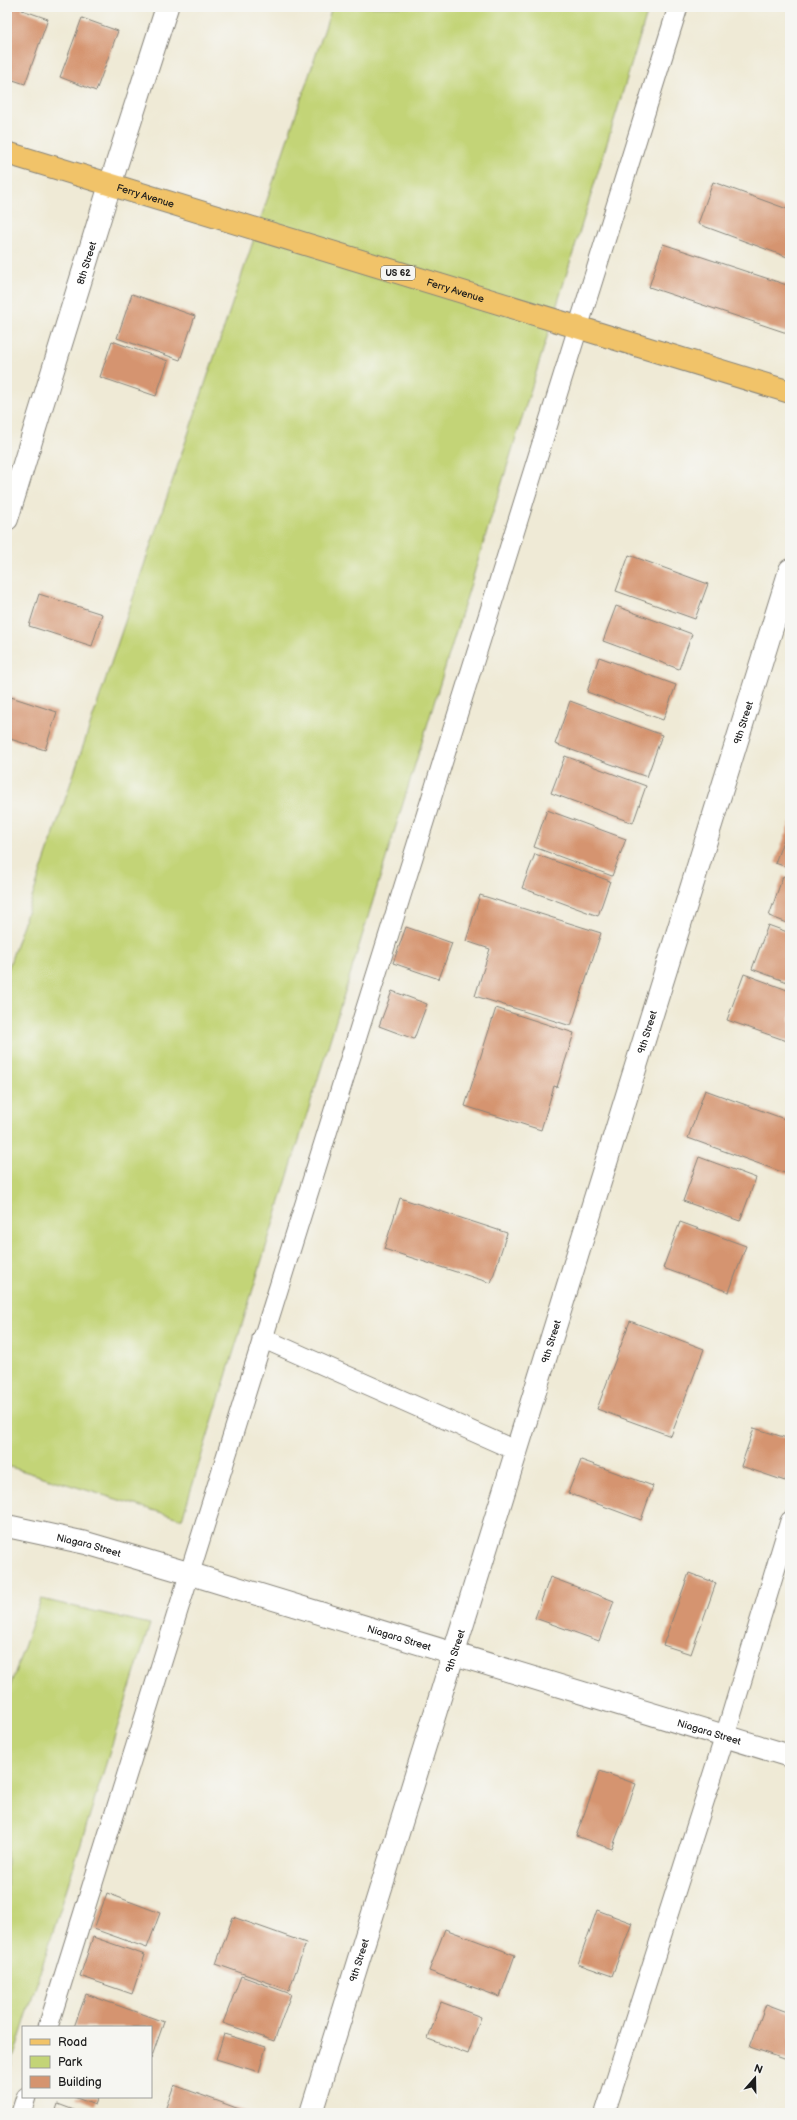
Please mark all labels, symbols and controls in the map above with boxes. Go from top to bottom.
street label: Ferry Avenue [115,182,176,211]
street label: 8th Street [75,240,99,286]
road number: US 62 [381,266,415,280]
street label: Ferry Avenue [425,276,486,305]
street label: 9th Street [731,700,756,746]
street label: 9th Street [635,1009,660,1055]
street label: 9th Street [539,1319,564,1365]
street label: Niagara Street [55,1532,122,1560]
street label: Niagara Street [366,1623,432,1654]
street label: 9th Street [443,1628,468,1674]
street label: Niagara Street [676,1717,742,1748]
street label: 9th Street [347,1938,372,1983]
legend [22,2026,152,2098]
text: Road [58,2035,87,2050]
text: Park [58,2055,82,2070]
north arrow [735,2058,775,2098]
text: N [752,2062,764,2077]
text: Building [58,2075,102,2090]

